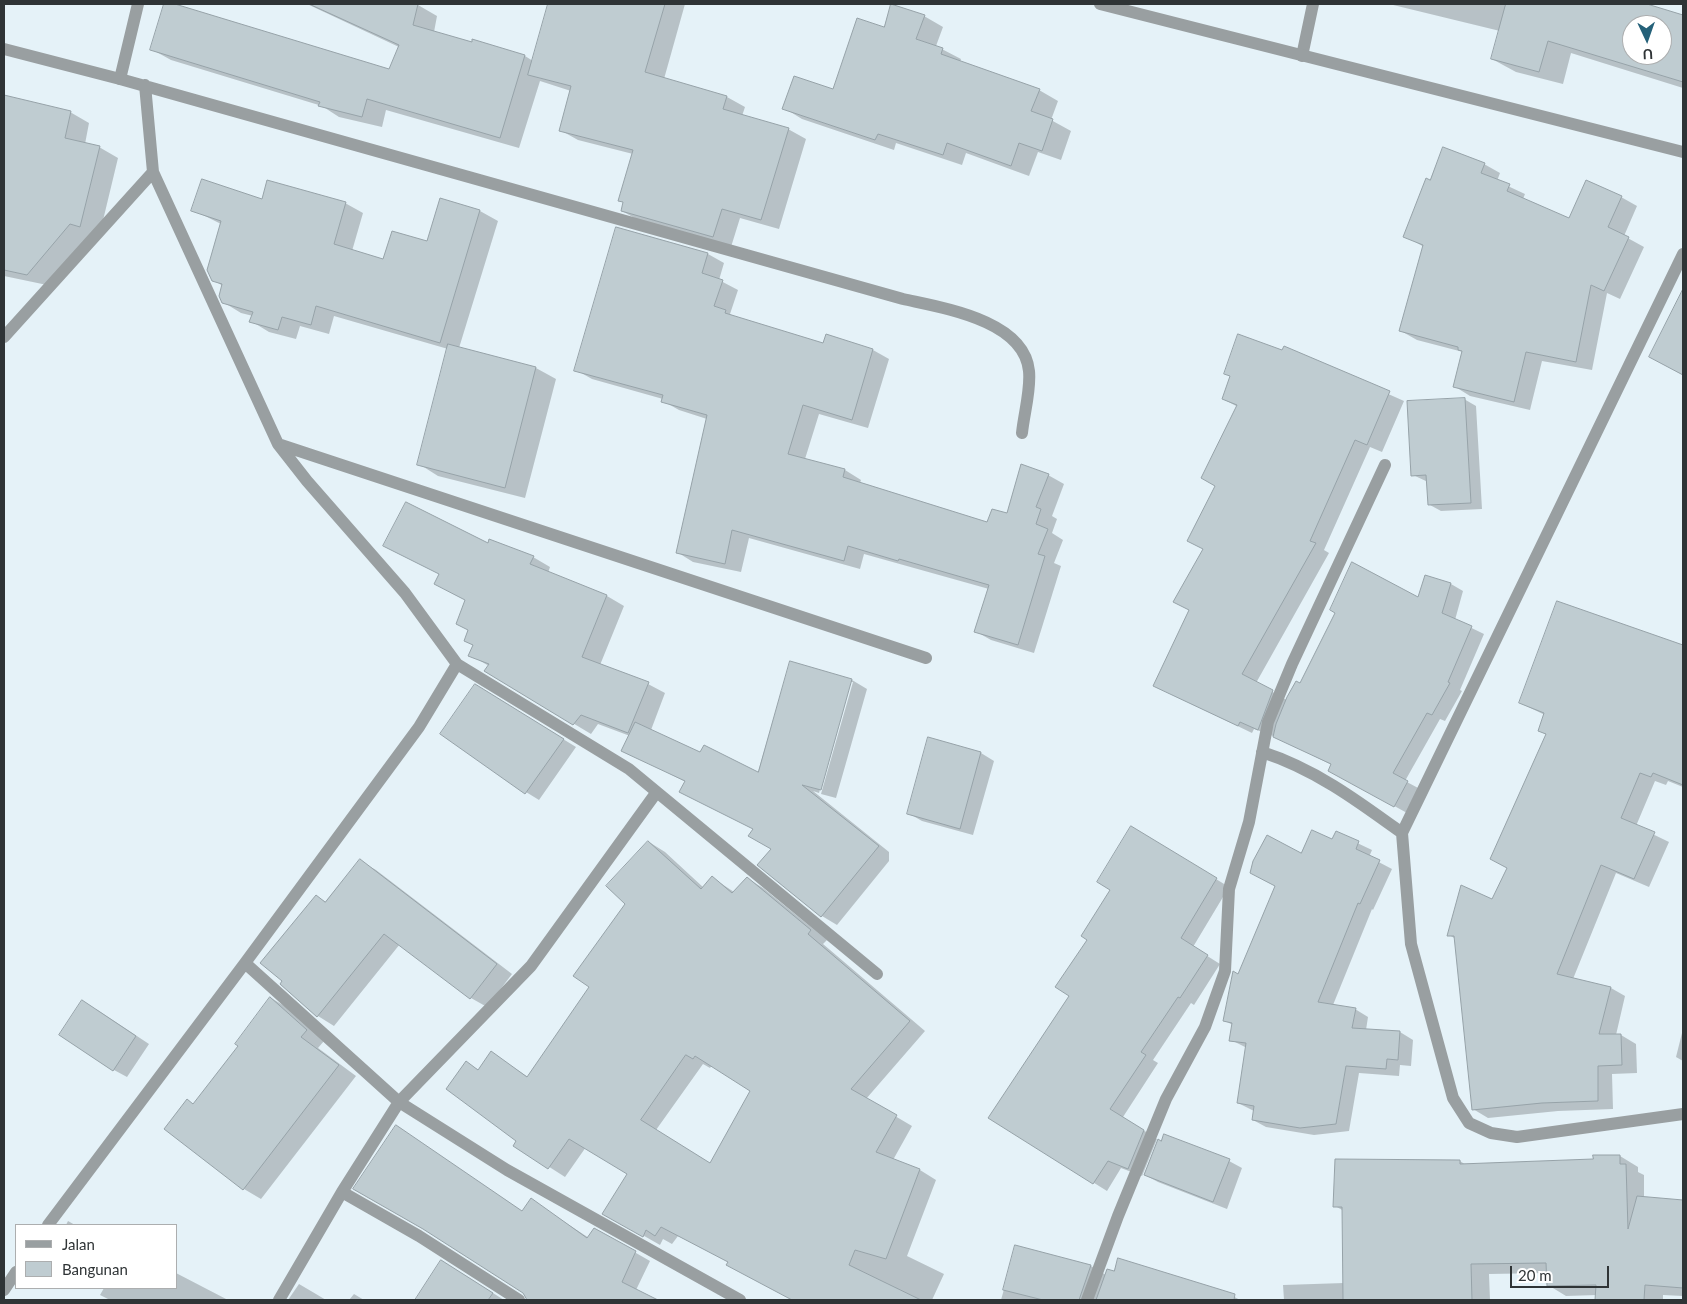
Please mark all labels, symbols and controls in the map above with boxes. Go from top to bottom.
north arrow [1622,15,1672,65]
text: U [1642,46,1653,63]
legend [15,1224,178,1289]
text: Jalan [62,1235,95,1253]
scale bar [1512,1256,1611,1288]
text: Bangunan [62,1260,128,1278]
text: 20 m [1518,1266,1552,1284]

